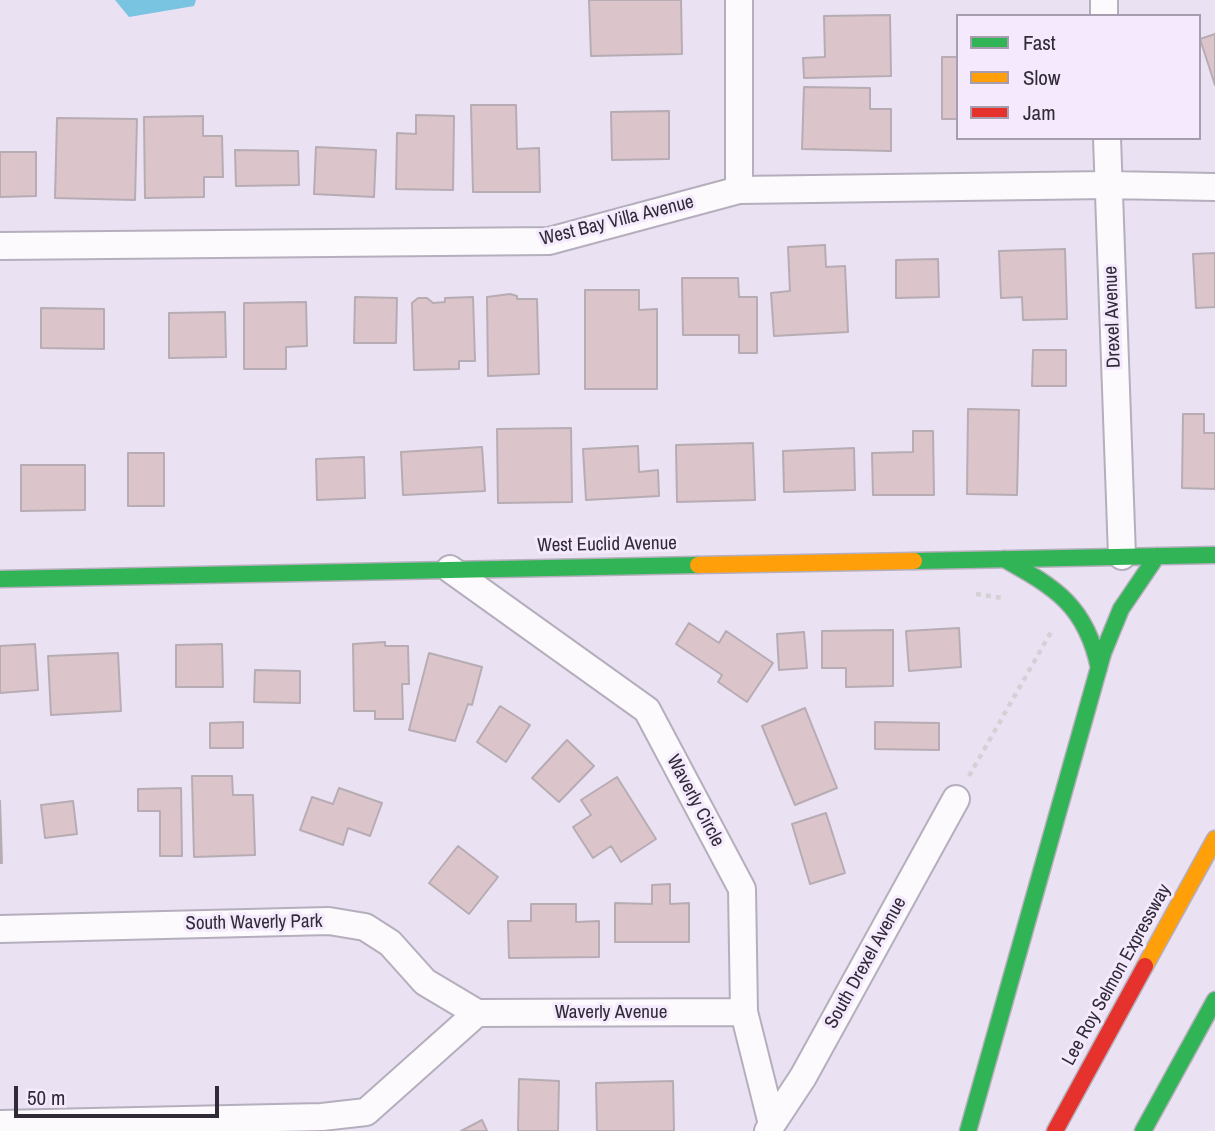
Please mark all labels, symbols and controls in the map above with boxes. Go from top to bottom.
legend [956,14,1201,140]
text: Fast [1023,28,1056,57]
text: Slow [1023,63,1060,92]
text: Jam [1023,98,1056,127]
street label: West Bay Villa Avenue [538,191,696,251]
street label: Drexel Avenue [1100,266,1126,368]
street label: West Euclid Avenue [537,532,677,558]
street label: Waverly Circle [661,751,729,851]
street label: Lee Roy Selmon Expressway [1058,880,1176,1070]
street label: South Drexel Avenue [820,893,912,1033]
street label: South Waverly Park [185,910,323,936]
street label: Waverly Avenue [555,1002,667,1024]
scale bar [18,1072,222,1116]
text: 50 m [27,1083,65,1112]

